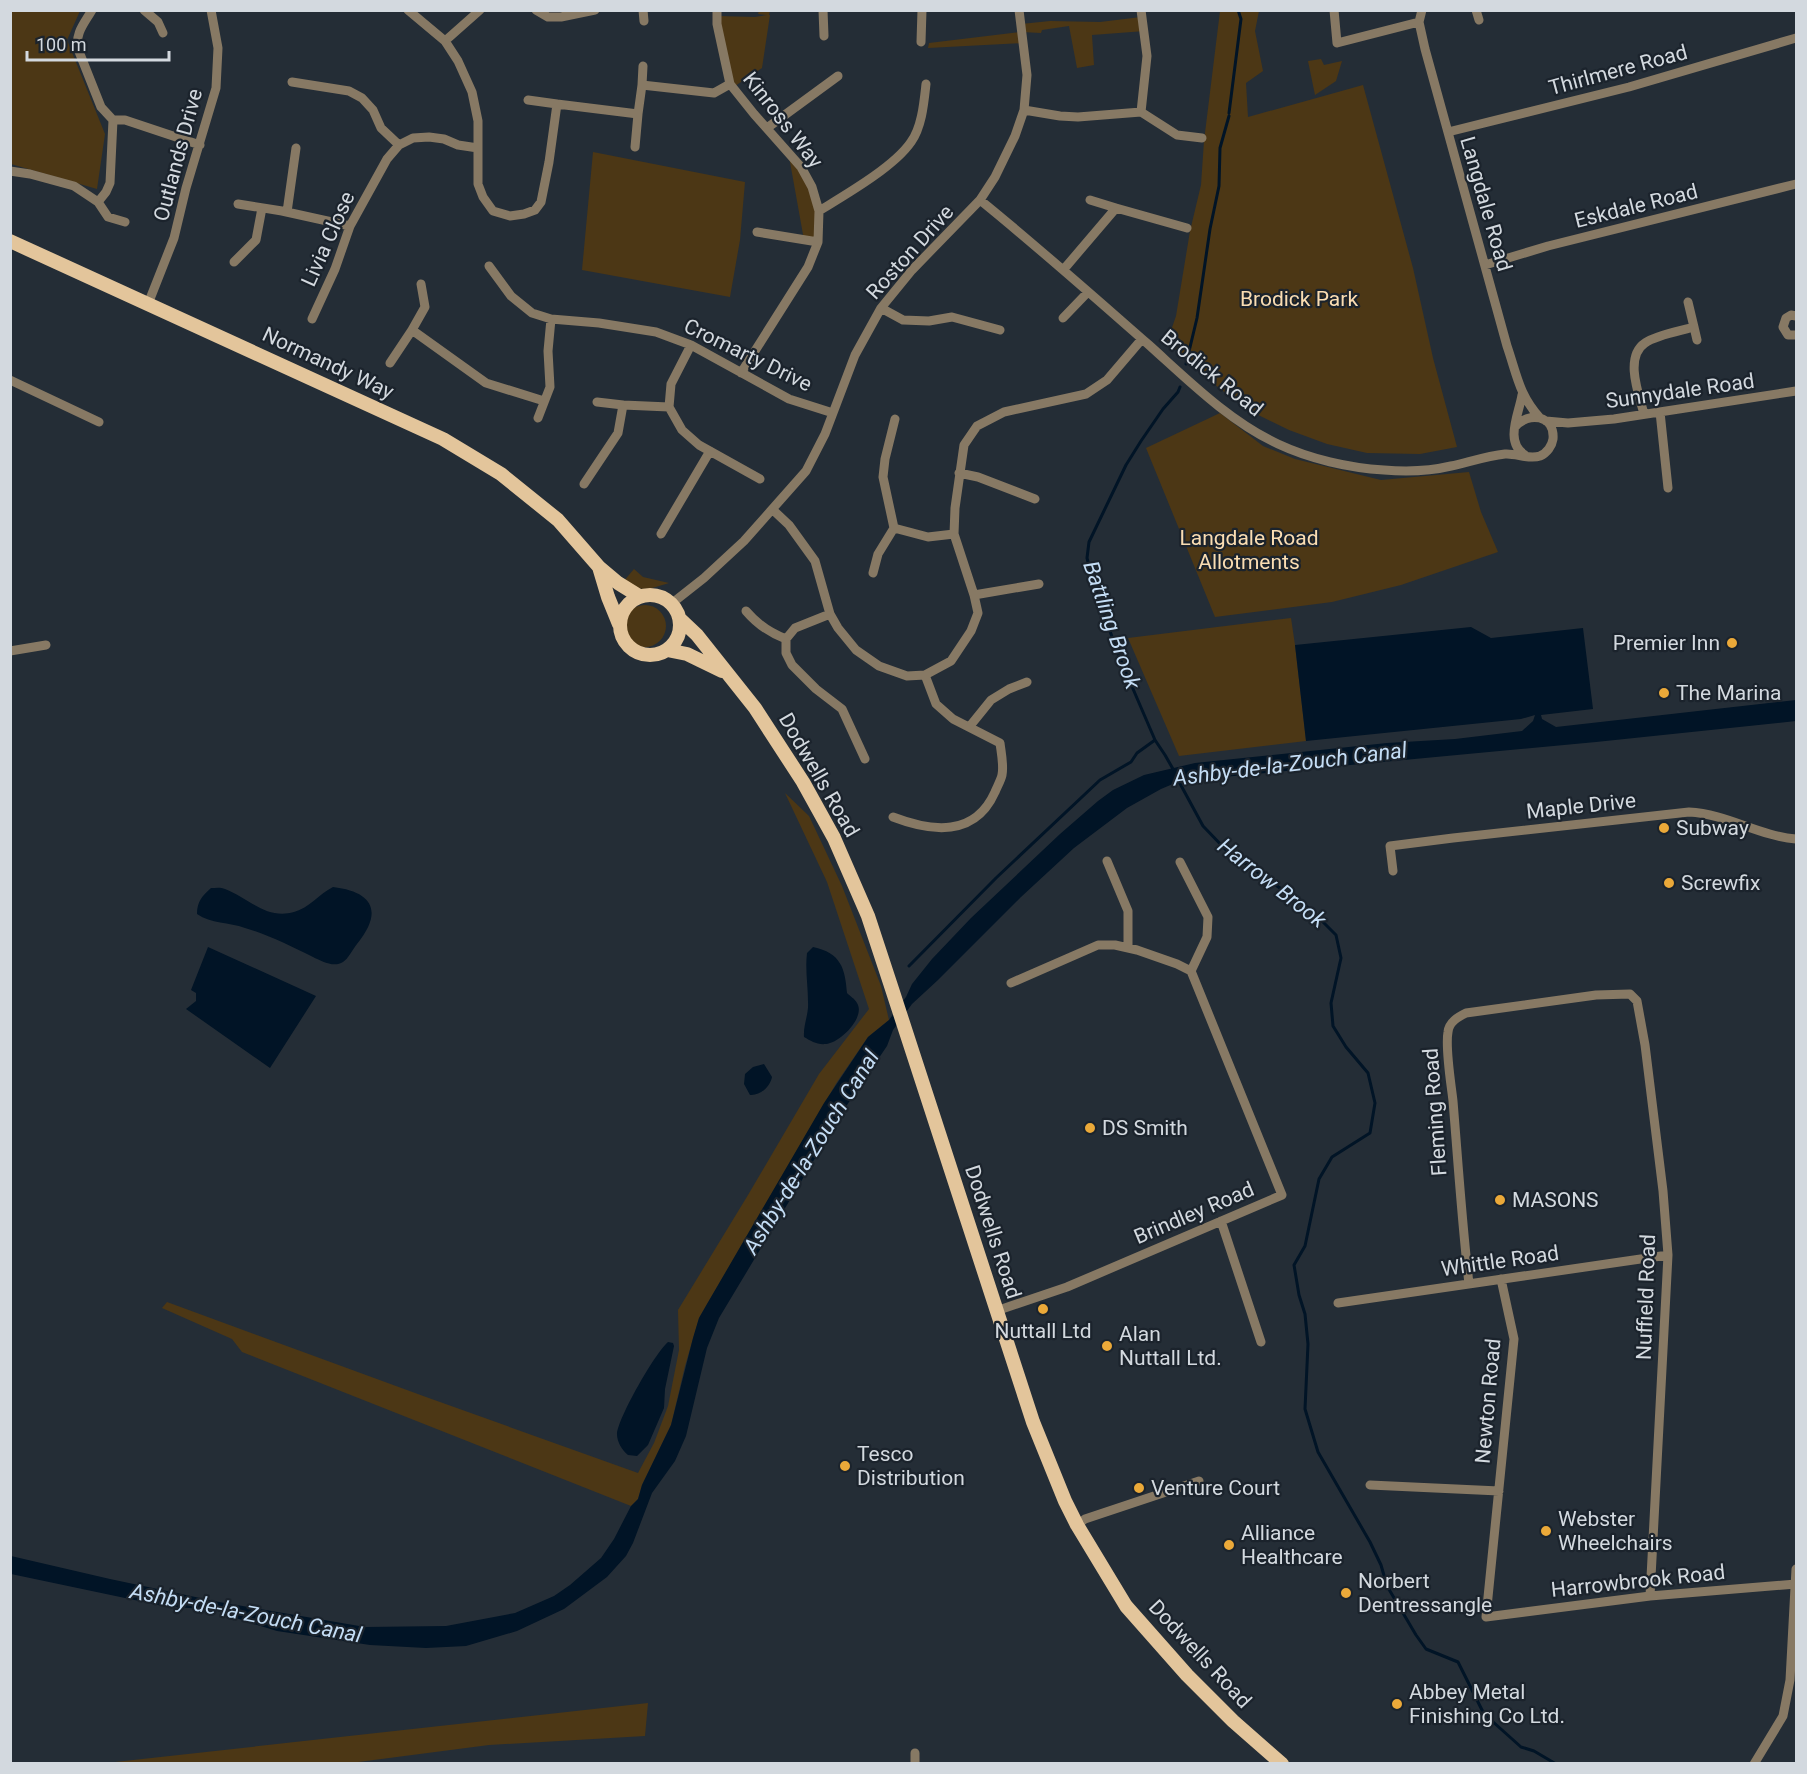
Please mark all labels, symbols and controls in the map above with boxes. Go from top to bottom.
scale bar [27,24,170,62]
text: 100 m [36,34,87,55]
street label: Thirlmere Road [1546,40,1690,100]
street label: Kinross Way [738,67,828,173]
street label: Outlands Drive [149,86,207,224]
street label: Langdale Road [1455,134,1517,274]
street label: Eskdale Road [1572,179,1700,233]
street label: Livia Close [296,188,360,290]
street label: Roston Drive [861,200,959,304]
park label: Brodick Park [1240,287,1358,311]
street label: Cromarty Drive [680,314,816,396]
street label: Normandy Way [259,322,397,404]
street label: Brodick Road [1156,325,1268,421]
street label: Sunnydale Road [1604,369,1756,413]
park label: Langdale Road Allotments [1179,526,1319,574]
water label: Battling Brook [1078,558,1146,693]
place label: Premier Inn [1613,631,1720,655]
marker: Premier Inn [1725,636,1739,650]
place label: The Marina [1676,681,1781,705]
marker: The Marina [1657,686,1671,700]
street label: Dodwells Road [774,709,864,841]
water label: Ashby-de-la-Zouch Canal [1171,737,1409,791]
street label: Maple Drive [1525,788,1637,824]
place label: Subway [1676,816,1749,840]
marker: Subway [1657,821,1671,835]
water label: Harrow Brook [1213,833,1332,934]
place label: Screwfix [1681,871,1760,895]
marker: Screwfix [1662,876,1676,890]
water label: Ashby-de-la-Zouch Canal [737,1045,884,1259]
street label: Fleming Road [1419,1047,1451,1177]
place label: DS Smith [1102,1116,1188,1140]
marker: DS Smith [1083,1121,1097,1135]
street label: Dodwells Road [960,1162,1026,1302]
street label: Brindley Road [1130,1177,1258,1249]
place label: MASONS [1512,1188,1599,1212]
marker: MASONS [1493,1193,1507,1207]
street label: Nuffield Road [1632,1234,1660,1360]
street label: Whittle Road [1440,1241,1560,1281]
marker: Nuttall Ltd [1036,1302,1050,1316]
place label: Nuttall Ltd [994,1319,1092,1343]
place label: Alan Nuttall Ltd. [1119,1322,1222,1370]
street label: Newton Road [1471,1337,1505,1465]
marker: Alan Nuttall Ltd. [1100,1339,1114,1353]
place label: Tesco Distribution [857,1442,965,1490]
marker: Tesco Distribution [838,1459,852,1473]
place label: Venture Court [1151,1476,1280,1500]
marker: Venture Court [1132,1481,1146,1495]
place label: Webster Wheelchairs [1558,1507,1673,1555]
place label: Alliance Healthcare [1241,1521,1343,1569]
marker: Webster Wheelchairs [1539,1524,1553,1538]
marker: Alliance Healthcare [1222,1538,1236,1552]
street label: Harrowbrook Road [1550,1560,1726,1602]
place label: Norbert Dentressangle [1358,1569,1492,1617]
water label: Ashby-de-la-Zouch Canal [127,1578,365,1648]
marker: Norbert Dentressangle [1339,1586,1353,1600]
street label: Dodwells Road [1144,1595,1256,1713]
place label: Abbey Metal Finishing Co Ltd. [1409,1680,1565,1728]
marker: Abbey Metal Finishing Co Ltd. [1390,1697,1404,1711]

